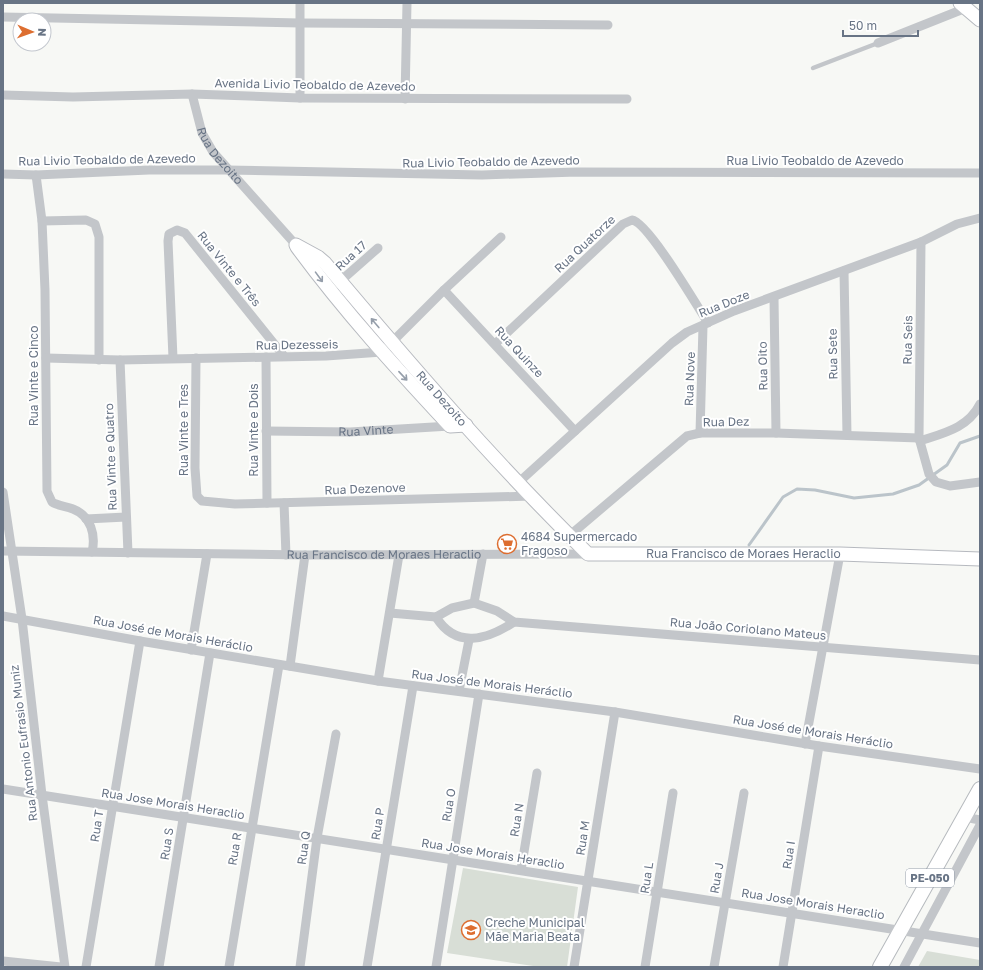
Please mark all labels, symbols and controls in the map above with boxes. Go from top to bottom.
north arrow [12,12,52,52]
scale bar [843,12,918,38]
text: 50 m [849,18,877,33]
text: N [36,28,49,37]
street label: Avenida Livio Teobaldo de Azevedo [214,75,416,94]
street label: Rua Dezoito [194,125,246,187]
street label: Rua Livio Teobaldo de Azevedo [18,150,196,169]
street label: Rua Livio Teobaldo de Azevedo [402,152,580,171]
street label: Rua Livio Teobaldo de Azevedo [726,153,904,168]
street label: Rua Quatorze [551,212,618,276]
street label: Rua Vinte e Três [194,228,264,309]
street label: Rua 17 [332,238,369,274]
one-way arrow [315,271,323,282]
street label: Rua Doze [696,287,752,321]
street label: Rua Seis [900,315,915,365]
one-way arrow [371,317,380,328]
street label: Rua Quinze [492,323,547,380]
street label: Rua Vinte e Cinco [26,326,41,426]
street label: Rua Sete [825,328,840,380]
street label: Rua Dezesseis [256,336,338,353]
street label: Rua Oito [755,341,770,391]
street label: Rua Nove [681,351,698,406]
street label: Rua Dezoito [413,367,470,429]
one-way arrow [398,370,407,380]
street label: Rua Vinte e Dois [246,383,261,477]
street label: Rua Vinte e Tres [176,384,191,476]
street label: Rua Vinte e Quatro [101,403,120,511]
street label: Rua Dez [703,414,749,429]
street label: Rua Vinte [338,421,394,439]
street label: Rua Dezenove [324,480,406,497]
place label: 4684 Supermercado Fragoso [521,529,637,558]
supermarket icon: 4684 Supermercado Fragoso [496,533,518,555]
street label: Rua Francisco de Moraes Heraclio [287,546,481,562]
street label: Rua Francisco de Moraes Heraclio [646,546,841,561]
street label: Rua José de Morais Heráclio [92,612,254,655]
street label: Rua João Coriolano Mateus [669,614,827,643]
street label: Rua Antonio Eufrasio Muniz [6,664,41,822]
street label: Rua José de Morais Heráclio [411,666,573,701]
street label: Rua José de Morais Heráclio [732,711,894,752]
street label: Rua Jose Morais Heraclio [100,785,246,822]
street label: Rua O [438,787,459,823]
street label: Rua N [506,802,527,838]
street label: Rua P [368,806,388,841]
street label: Rua T [87,808,107,843]
street label: Rua M [572,819,593,857]
street label: Rua S [157,826,177,861]
street label: Rua Q [294,830,313,866]
street label: Rua R [225,831,245,866]
street label: Rua Jose Morais Heraclio [420,835,566,872]
street label: Rua I [779,840,798,870]
street label: Rua L [637,861,656,895]
street label: Rua J [706,861,727,895]
road number: PE-050 [906,869,954,887]
street label: Rua Jose Morais Heraclio [740,885,886,922]
place label: Creche Municipal Mãe Maria Beata [485,915,585,944]
school or university icon: Creche Municipal Mãe Maria Beata [460,919,482,941]

